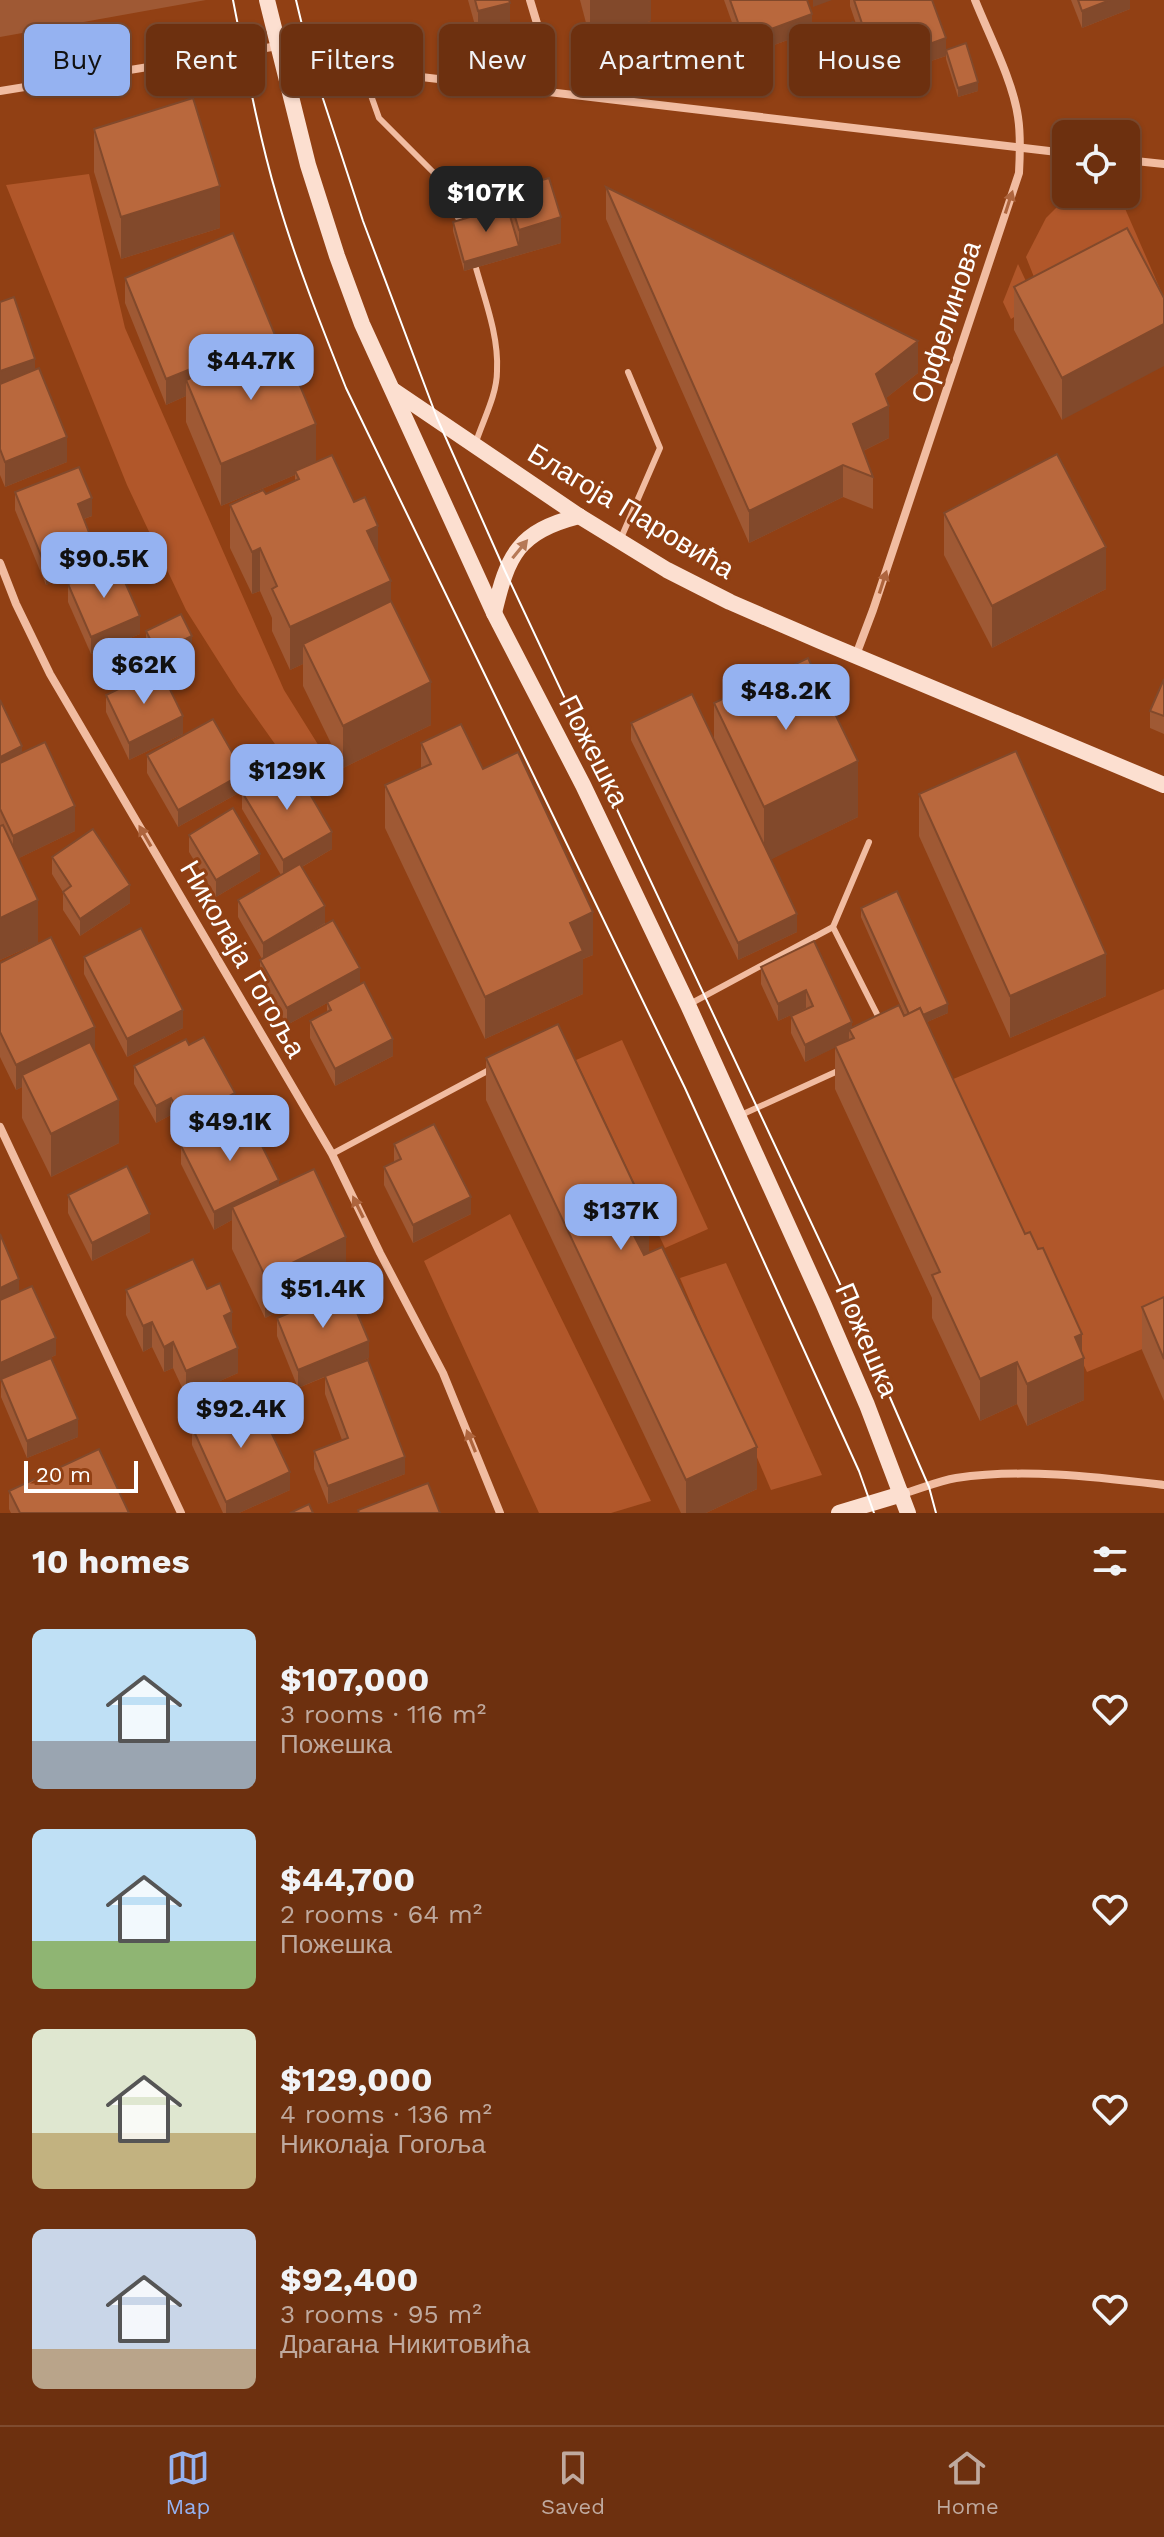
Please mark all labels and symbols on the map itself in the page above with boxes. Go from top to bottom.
pin: $107K [430,166,542,234]
one-way arrow [1003,190,1016,214]
street label: Орфелинова [904,237,988,407]
pin: $44.7K [186,334,316,402]
street label: Благоја Паровића [522,436,741,586]
pin: $90.5K [39,532,169,600]
one-way arrow [511,539,527,559]
one-way arrow [877,569,889,593]
pin: $62K [97,638,191,706]
pin: $48.2K [721,664,851,732]
street label: Пожешка [552,690,636,813]
pin: $129K [231,744,343,812]
one-way arrow [138,825,152,847]
street label: Николаја Гогоља [173,855,313,1064]
pin: $49.1K [165,1095,295,1163]
pin: $137K [565,1184,677,1252]
one-way arrow [351,1195,364,1218]
pin: $51.4K [258,1262,388,1330]
street label: Пожешка [828,1278,906,1402]
pin: $92.4K [176,1382,306,1450]
one-way arrow [464,1429,477,1453]
scale bar [24,1457,138,1493]

